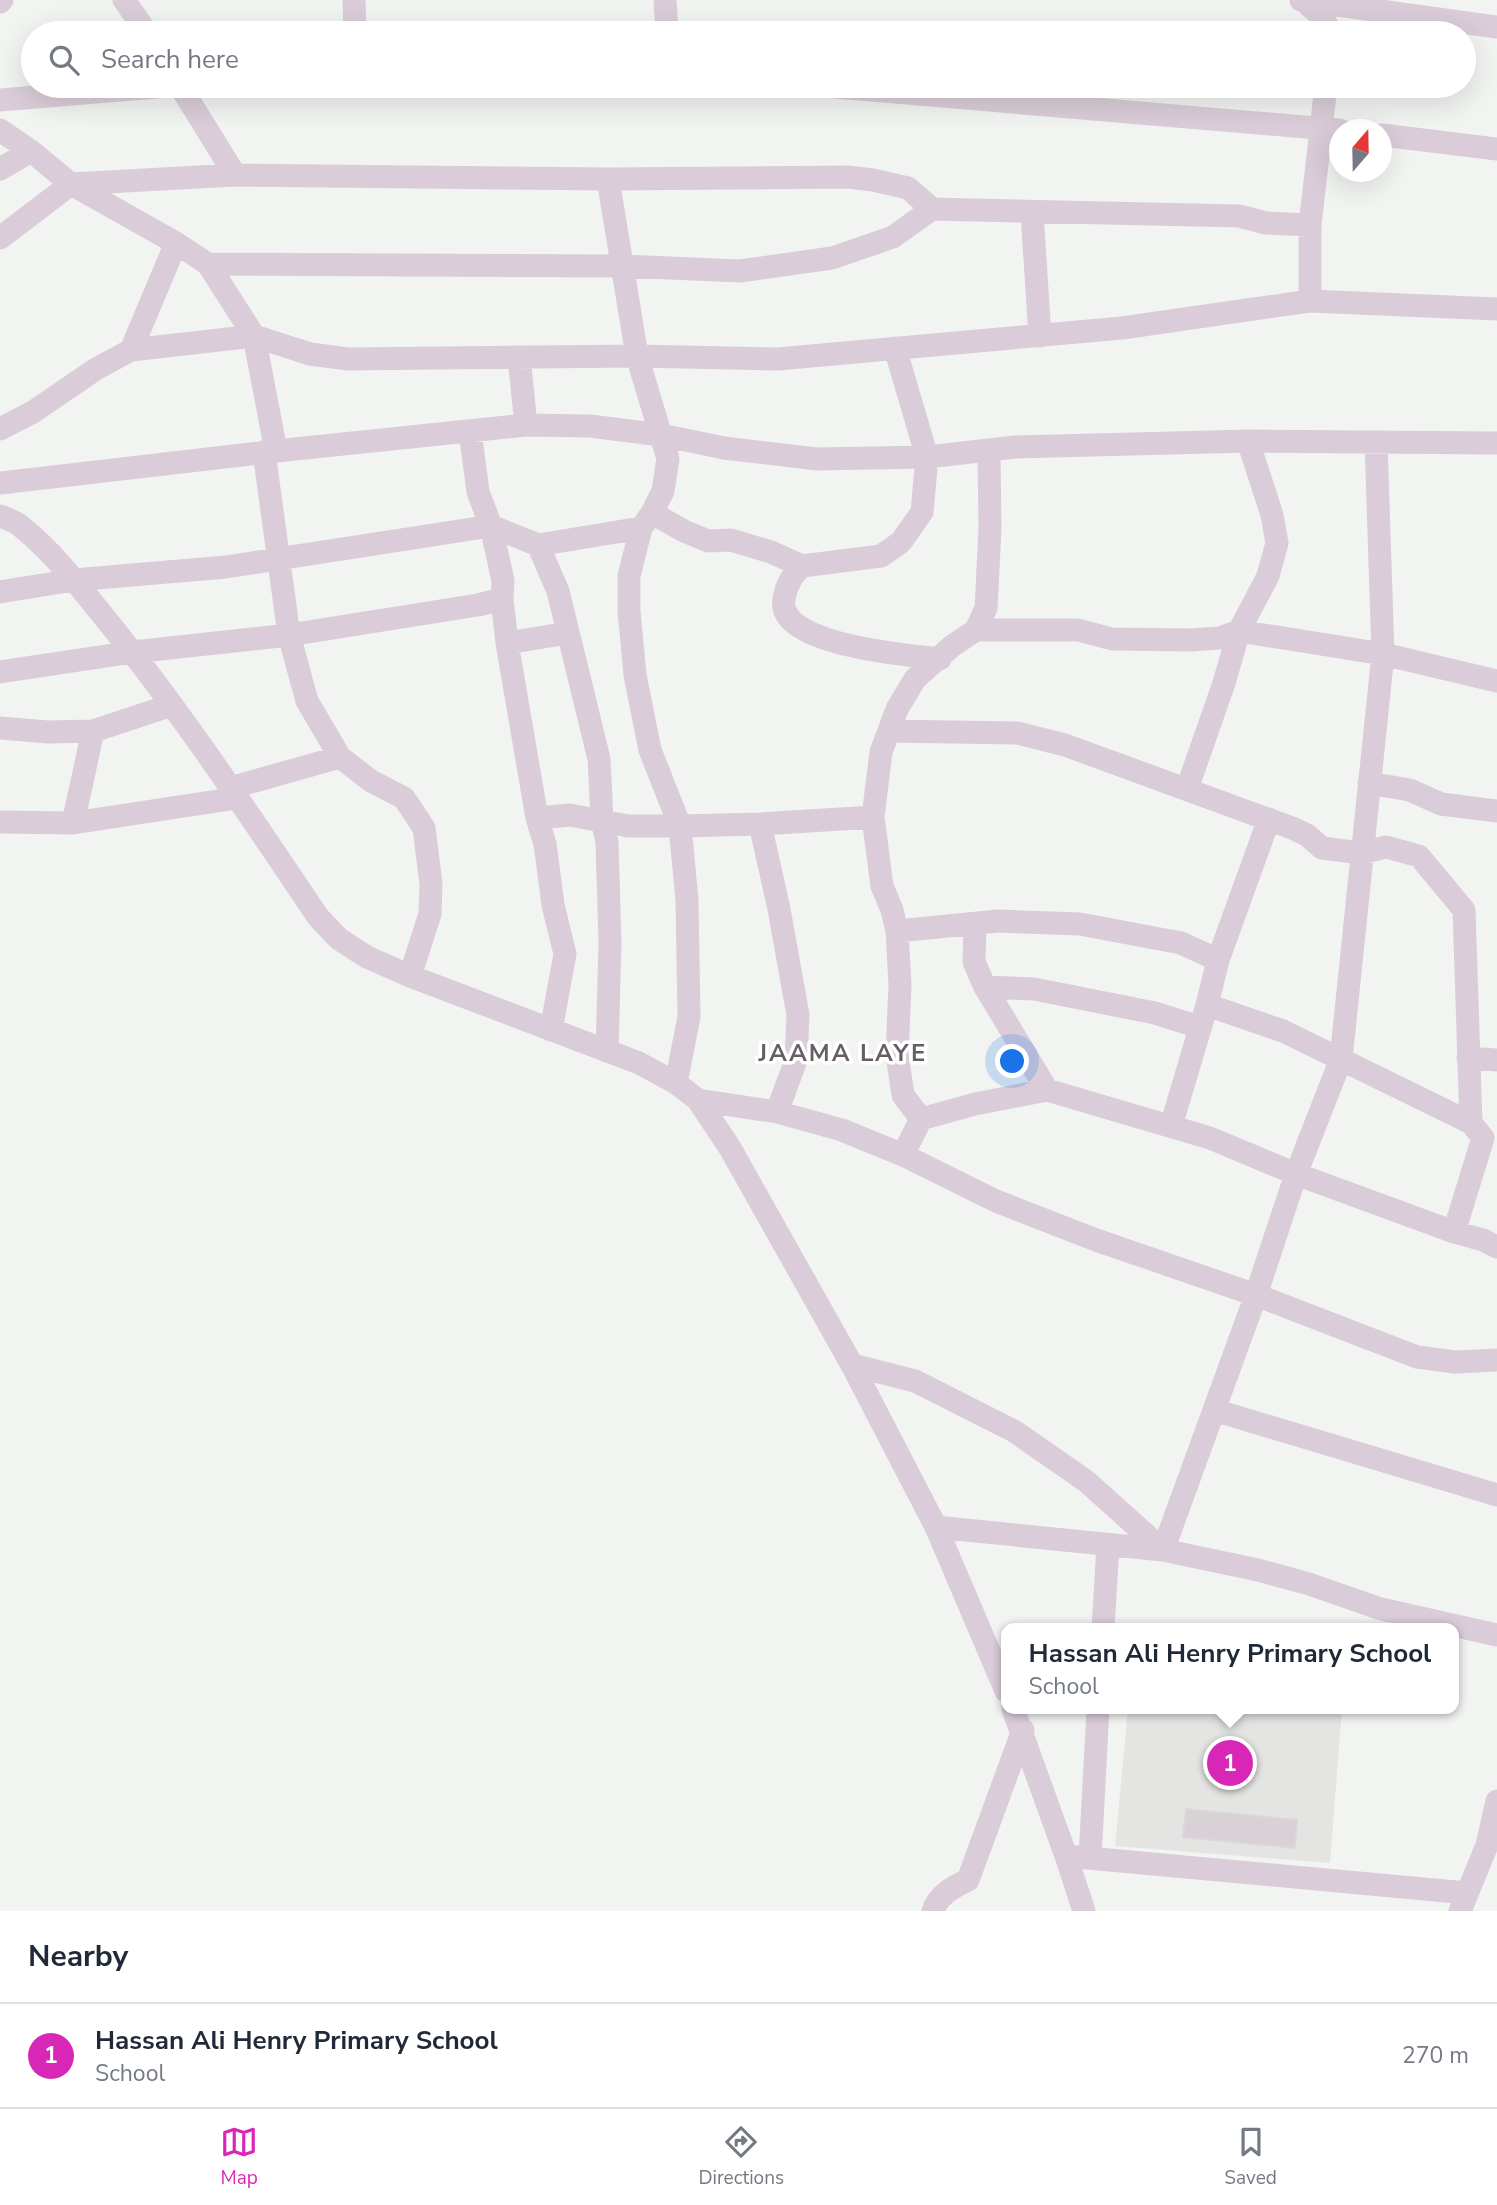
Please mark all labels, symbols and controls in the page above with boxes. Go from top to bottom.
search box [21,21,1476,98]
icon: search [45,41,83,79]
text: Search here [101,42,239,77]
north arrow [1329,119,1392,182]
district label: JAAMA LAYE [758,1037,927,1069]
your location [995,1044,1029,1078]
popup [1001,1623,1459,1714]
text: Hassan Ali Henry Primary School [1029,1636,1431,1671]
text: School [1029,1671,1099,1702]
pin: 1 [1207,1737,1253,1789]
text: Nearby [28,1936,128,1977]
text: Hassan Ali Henry Primary School [95,2023,498,2058]
text: 1 [44,2040,58,2071]
text: 270 m [1402,2040,1469,2071]
text: School [95,2058,165,2089]
tab: Map [220,2123,258,2191]
tab: Directions [698,2123,784,2191]
tab: Saved [1224,2123,1277,2191]

